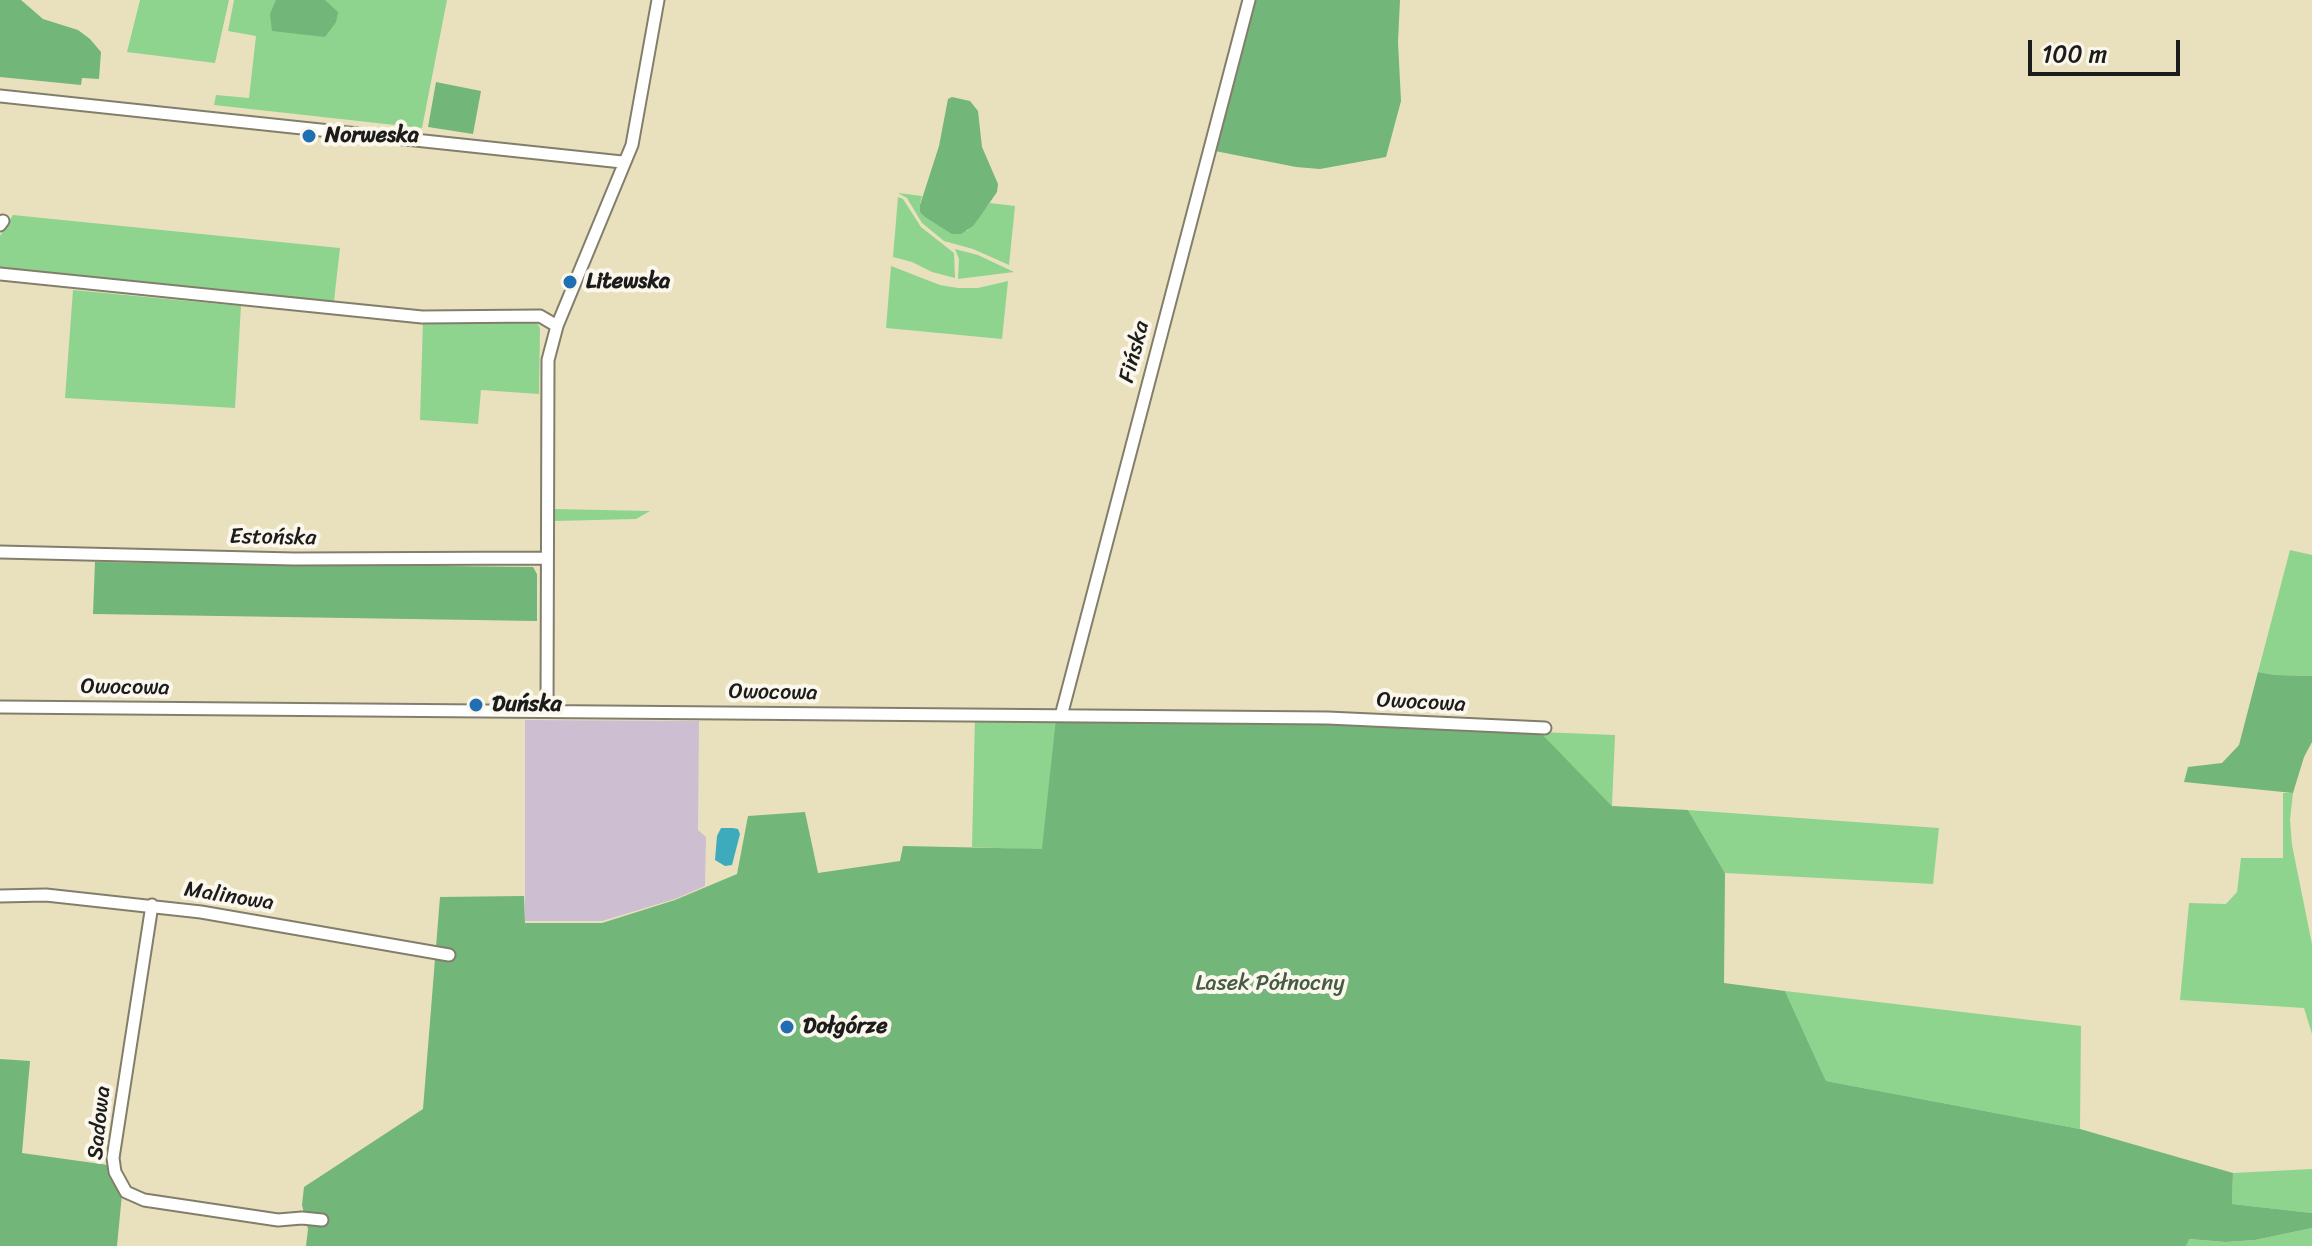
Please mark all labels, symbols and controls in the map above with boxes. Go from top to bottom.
scale bar [2032,24,2184,74]
text: 100 m [2042,33,2107,75]
place label: Norweska [325,123,419,149]
marker: Norweska [300,127,318,145]
place label: Litewska [586,269,670,295]
marker: Litewska [561,273,579,291]
street label: Fińska [1114,318,1156,386]
street label: Estońska [229,524,317,552]
street label: Owocowa [80,674,170,702]
street label: Owocowa [728,679,818,707]
street label: Owocowa [1376,687,1466,719]
place label: Duńska [492,692,562,718]
marker: Duńska [467,696,485,714]
street label: Malinowa [182,877,276,917]
park label: Lasek Północny [1195,971,1345,997]
place label: Dołgórze [803,1014,888,1040]
marker: Dołgórze [778,1018,796,1036]
street label: Sadowa [83,1085,117,1161]

